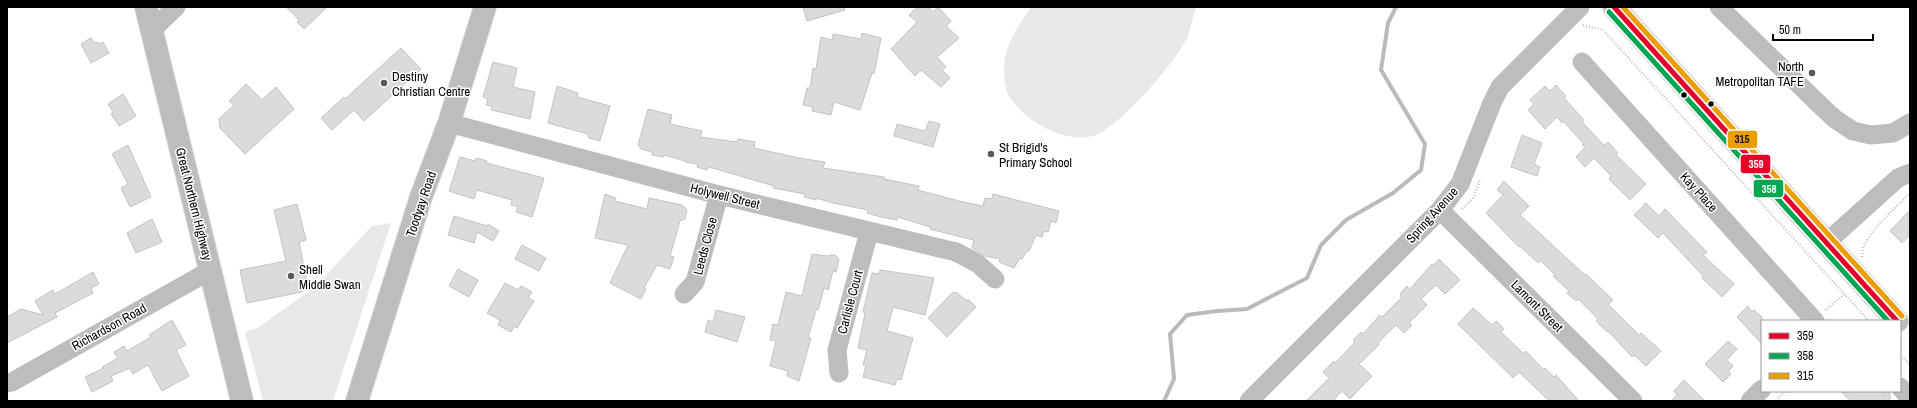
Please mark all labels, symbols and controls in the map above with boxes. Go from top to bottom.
scale bar [1773,16,1873,42]
text: 50 m [1779,22,1801,38]
place label: North Metropolitan TAFE [1715,58,1804,90]
place label: Destiny Christian Centre [392,68,470,100]
marker: North Metropolitan TAFE [1807,68,1817,78]
marker: Destiny Christian Centre [379,78,389,88]
unlabelled marker [1679,90,1689,100]
unlabelled marker [1706,99,1716,109]
line badge: 315 [1727,130,1758,149]
text: 315 [1734,132,1750,146]
place label: St Brigid's Primary School [999,139,1072,171]
street label: Great Northern Highway [172,146,216,263]
marker: St Brigid's Primary School [986,149,996,159]
line badge: 359 [1740,154,1771,174]
text: 359 [1748,157,1764,171]
street label: Kay Place [1677,168,1721,216]
street label: Toodyay Road [402,169,440,239]
street label: Holywell Street [688,179,762,213]
line badge: 358 [1753,179,1784,198]
text: 358 [1761,182,1777,196]
street label: Spring Avenue [1402,183,1462,247]
street label: Leeds Close [689,215,721,277]
place label: Shell Middle Swan [299,261,361,293]
street label: Carlisle Court [833,268,867,336]
marker: Shell Middle Swan [286,271,296,281]
street label: Lamont Street [1507,276,1567,336]
street label: Richardson Road [69,299,149,355]
legend [1761,320,1901,392]
text: 359 [1797,328,1813,344]
text: 358 [1797,348,1813,364]
text: 315 [1797,368,1814,384]

